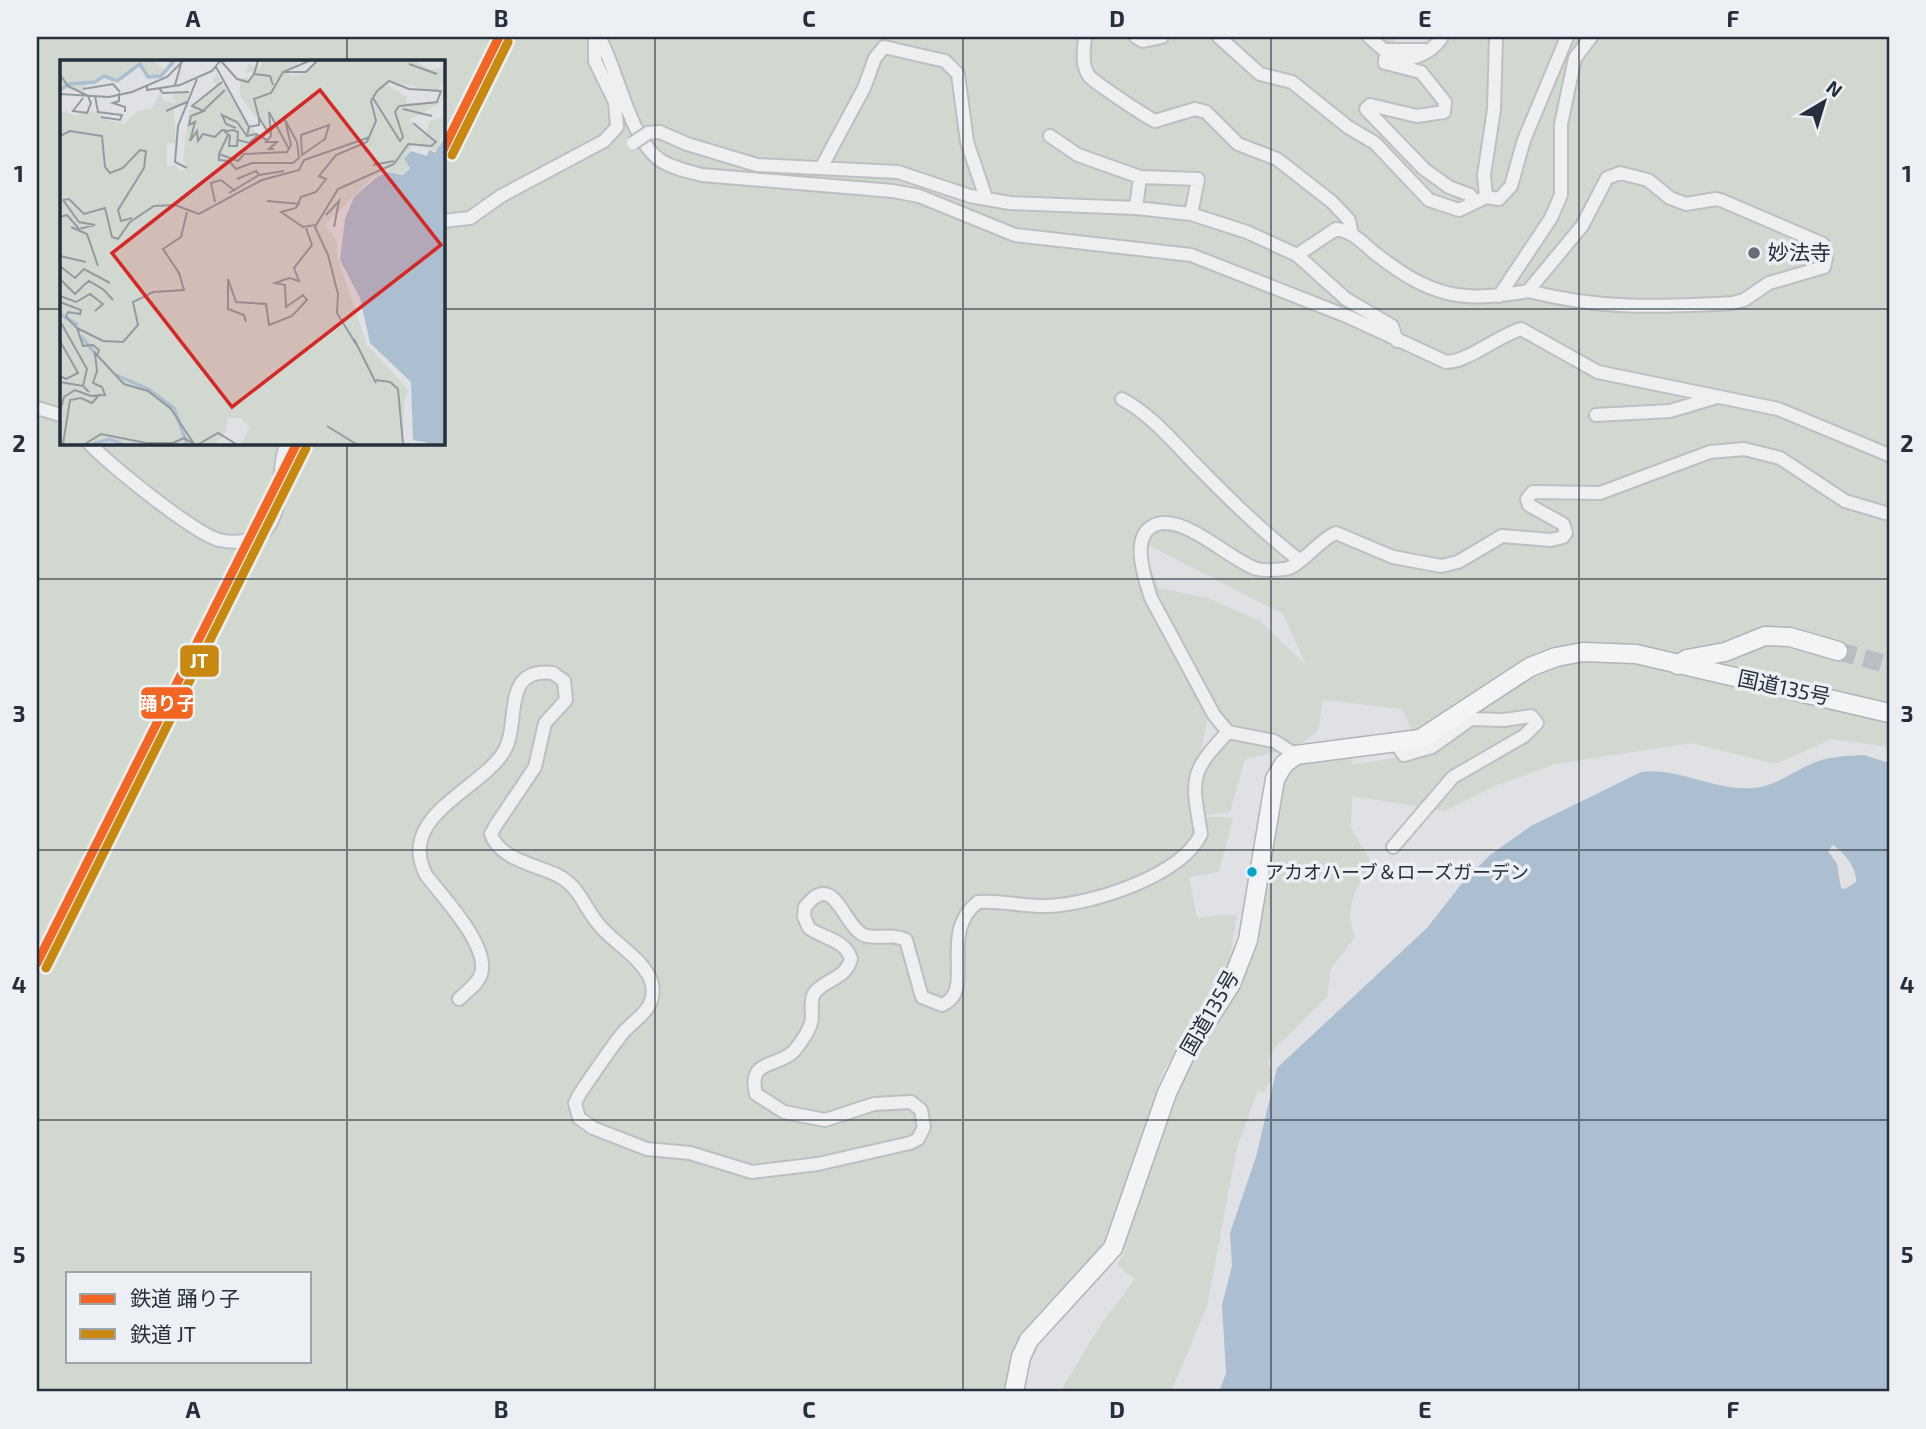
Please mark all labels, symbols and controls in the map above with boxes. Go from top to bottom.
text: A [185,4,201,32]
text: B [494,4,508,32]
text: C [802,4,816,32]
text: D [1109,4,1125,32]
text: E [1418,4,1432,32]
text: F [1727,4,1740,32]
inset map [60,60,444,444]
north arrow [1790,66,1860,136]
text: N [1822,75,1847,101]
text: 1 [14,159,24,187]
text: 1 [1902,159,1912,187]
place label: 妙法寺 [1768,239,1831,264]
marker: 妙法寺 [1746,245,1762,261]
text: 2 [12,429,26,457]
text: 2 [1900,429,1914,457]
line badge: JT [179,644,220,678]
text: JT [190,649,209,672]
street label: 国道135号 [1736,665,1833,709]
line badge: 踊り子 [140,686,194,720]
text: 踊り子 [138,691,196,714]
text: 3 [12,699,26,727]
text: 3 [1900,699,1914,727]
place label: アカオハーブ＆ローズガーデン [1265,860,1529,883]
marker: アカオハーブ＆ローズガーデン [1245,865,1259,879]
street label: 国道135号 [1174,965,1243,1059]
text: 4 [12,970,26,998]
text: 4 [1900,970,1914,998]
text: 5 [13,1240,25,1268]
text: 5 [1901,1240,1913,1268]
legend [66,1272,312,1362]
text: 鉄道 踊り子 [130,1285,240,1310]
text: 鉄道 JT [130,1321,196,1346]
text: A [185,1395,201,1423]
text: B [494,1395,508,1423]
text: C [802,1395,816,1423]
text: D [1109,1395,1125,1423]
text: E [1418,1395,1432,1423]
text: F [1727,1395,1740,1423]

